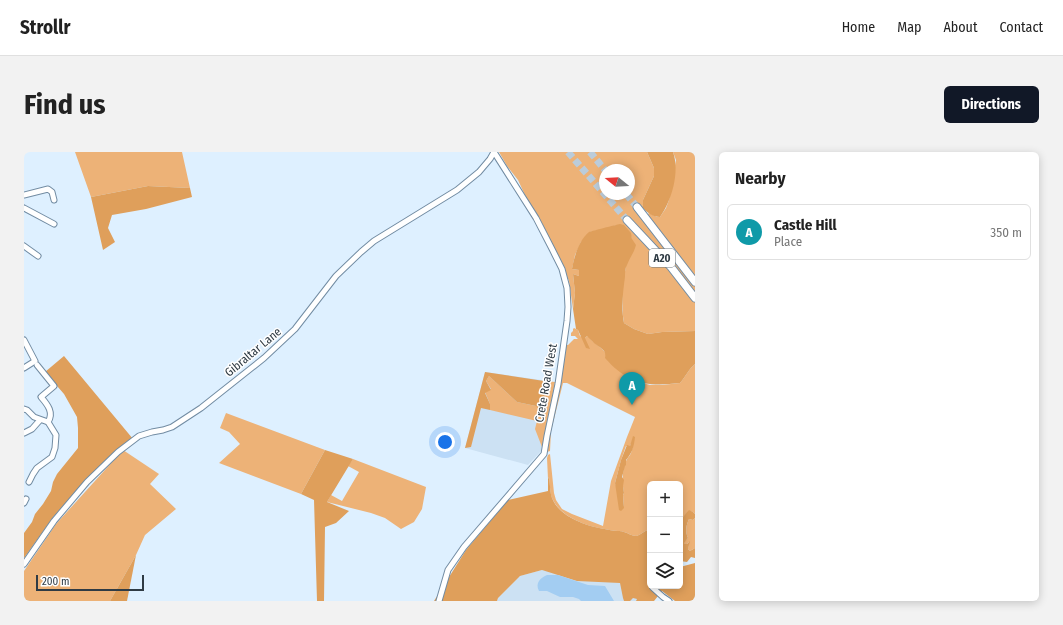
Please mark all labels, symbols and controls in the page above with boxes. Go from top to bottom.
text: Strollr [20,16,70,39]
text: Home [842,19,875,36]
text: Map [897,19,921,36]
text: About [943,19,978,36]
text: Contact [1000,19,1043,36]
button: Directions [944,86,1039,123]
text: Find us [24,88,106,121]
north arrow [599,164,635,200]
text: Nearby [735,168,786,189]
text: Castle Hill [774,216,837,234]
text: A [745,225,753,240]
text: 350 m [990,225,1022,240]
text: Place [774,234,802,249]
road number: A20 [649,249,675,267]
street label: Gibraltar Lane [222,324,284,380]
street label: Crete Road West [532,342,560,423]
pin: A [619,372,645,405]
your location [435,432,455,452]
map controls [647,481,683,589]
button: + [647,481,683,517]
button: − [647,517,683,553]
button: layers [647,553,683,589]
scale bar [36,573,144,592]
text: 200 m [42,575,69,588]

